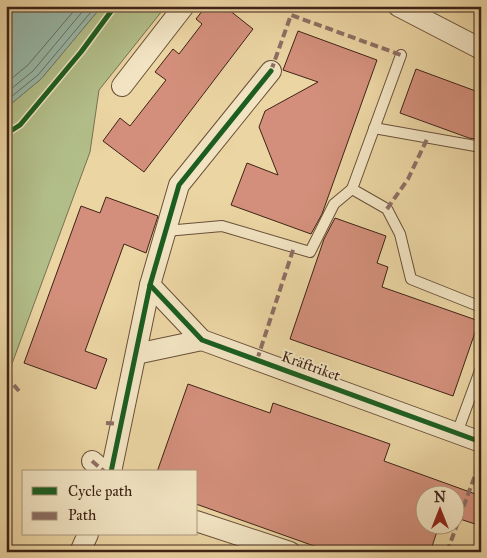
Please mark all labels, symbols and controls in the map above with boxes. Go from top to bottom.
street label: Kräftriket [279,347,343,385]
legend [22,470,198,536]
text: Cycle path [68,482,133,500]
north arrow [414,486,464,536]
text: N [434,489,446,506]
text: Path [68,506,97,524]

